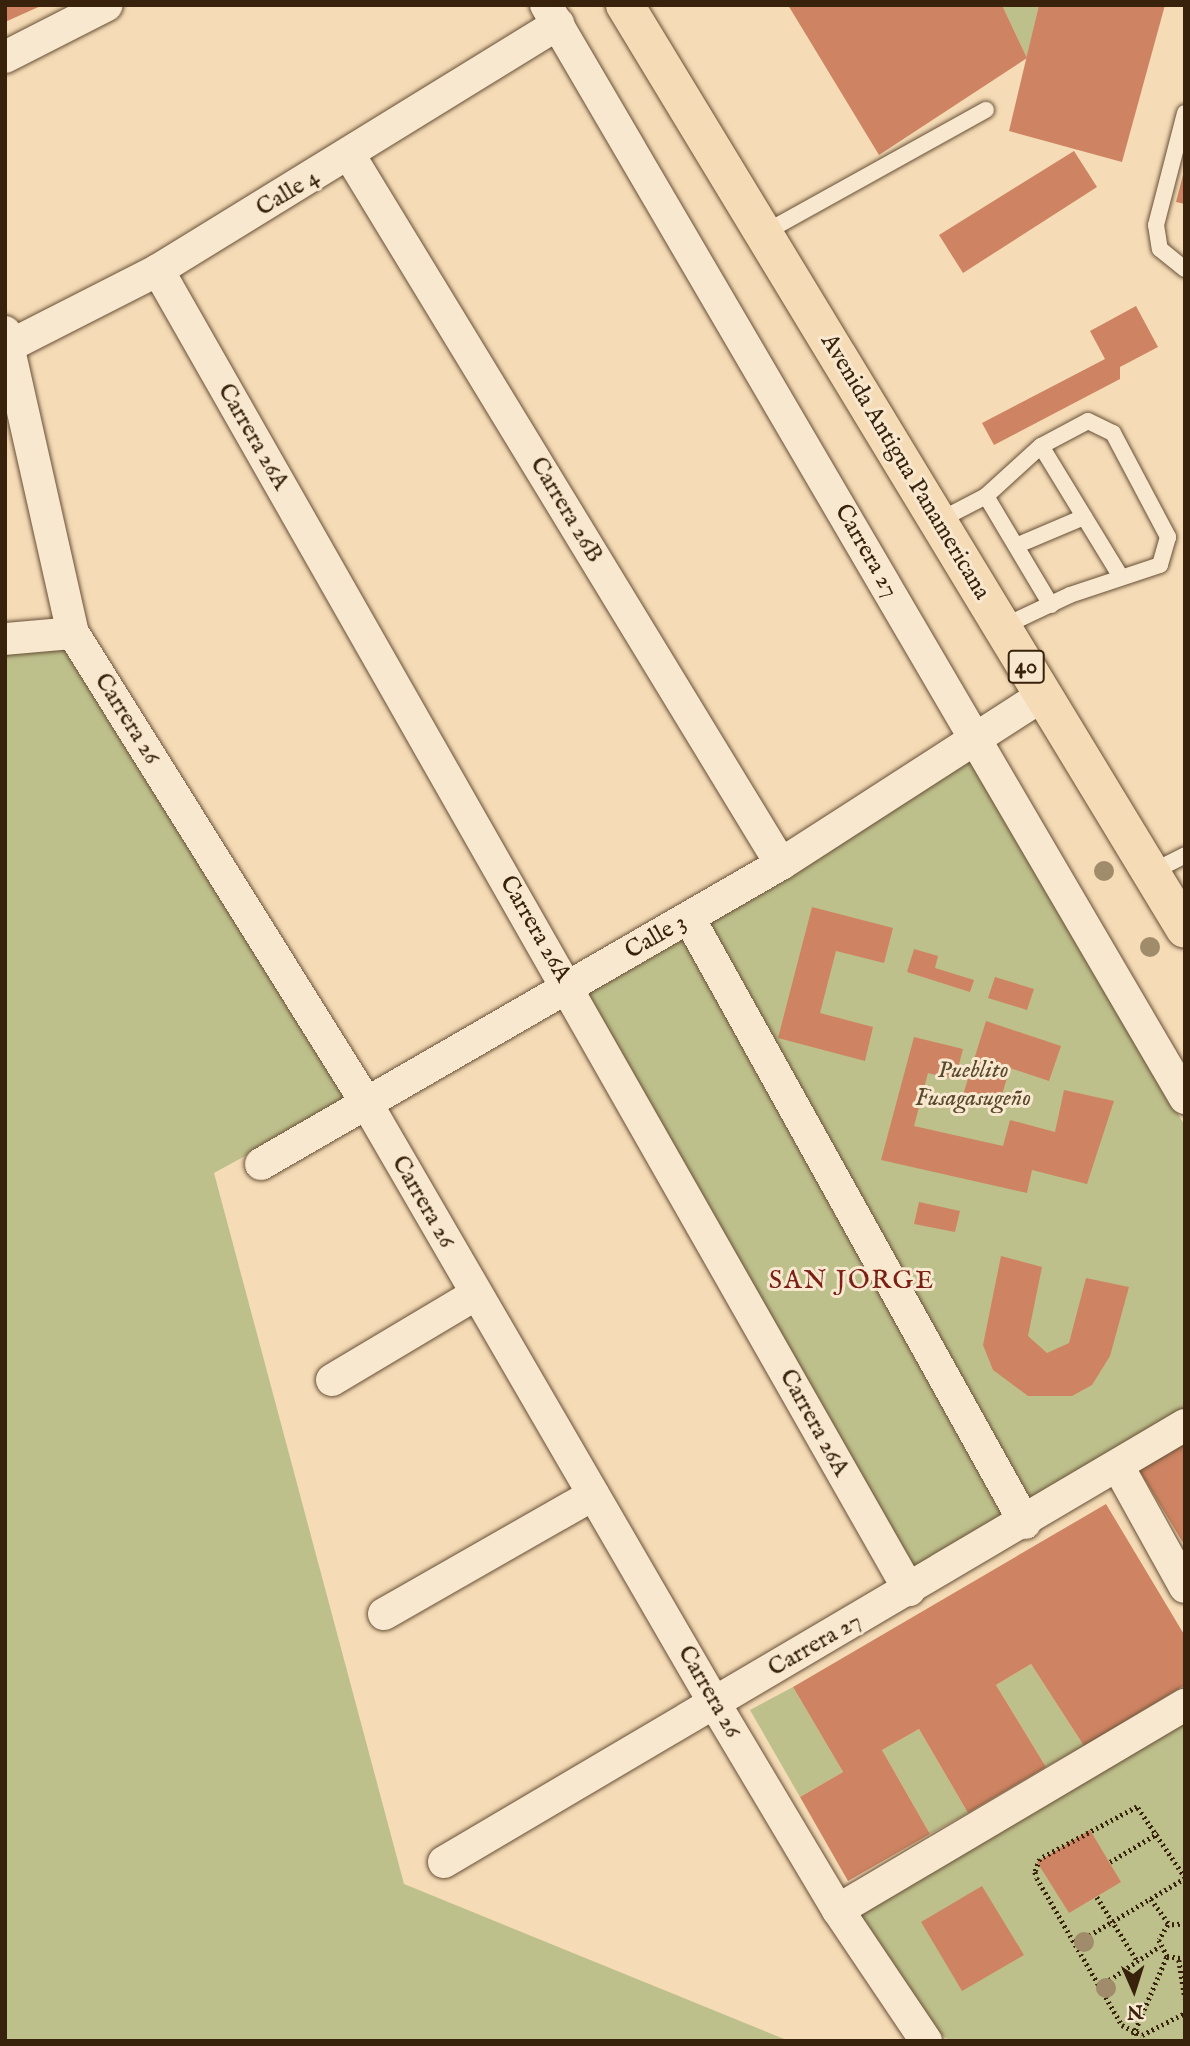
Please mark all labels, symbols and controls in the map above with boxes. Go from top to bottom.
street label: Calle 4 [251,163,325,223]
street label: Avenida Antigua Panamericana [814,329,996,605]
street label: Carrera 26A [211,379,295,495]
street label: Carrera 26B [523,452,609,568]
street label: Carrera 27 [828,499,904,603]
road number: 40 [1007,648,1045,687]
street label: Carrera 26 [88,668,166,770]
street label: Carrera 26A [493,871,577,987]
street label: Calle 3 [620,908,692,966]
park label: Pueblito Fusagasugeño [915,1057,1031,1113]
street label: Carrera 26 [385,1151,461,1253]
district label: SAN JORGE [770,1265,934,1297]
street label: Carrera 26A [773,1364,855,1482]
street label: Carrera 27 [763,1607,867,1683]
street label: Carrera 26 [671,1641,747,1743]
north arrow [1099,1955,1169,2025]
text: N [1126,1999,1144,2023]

